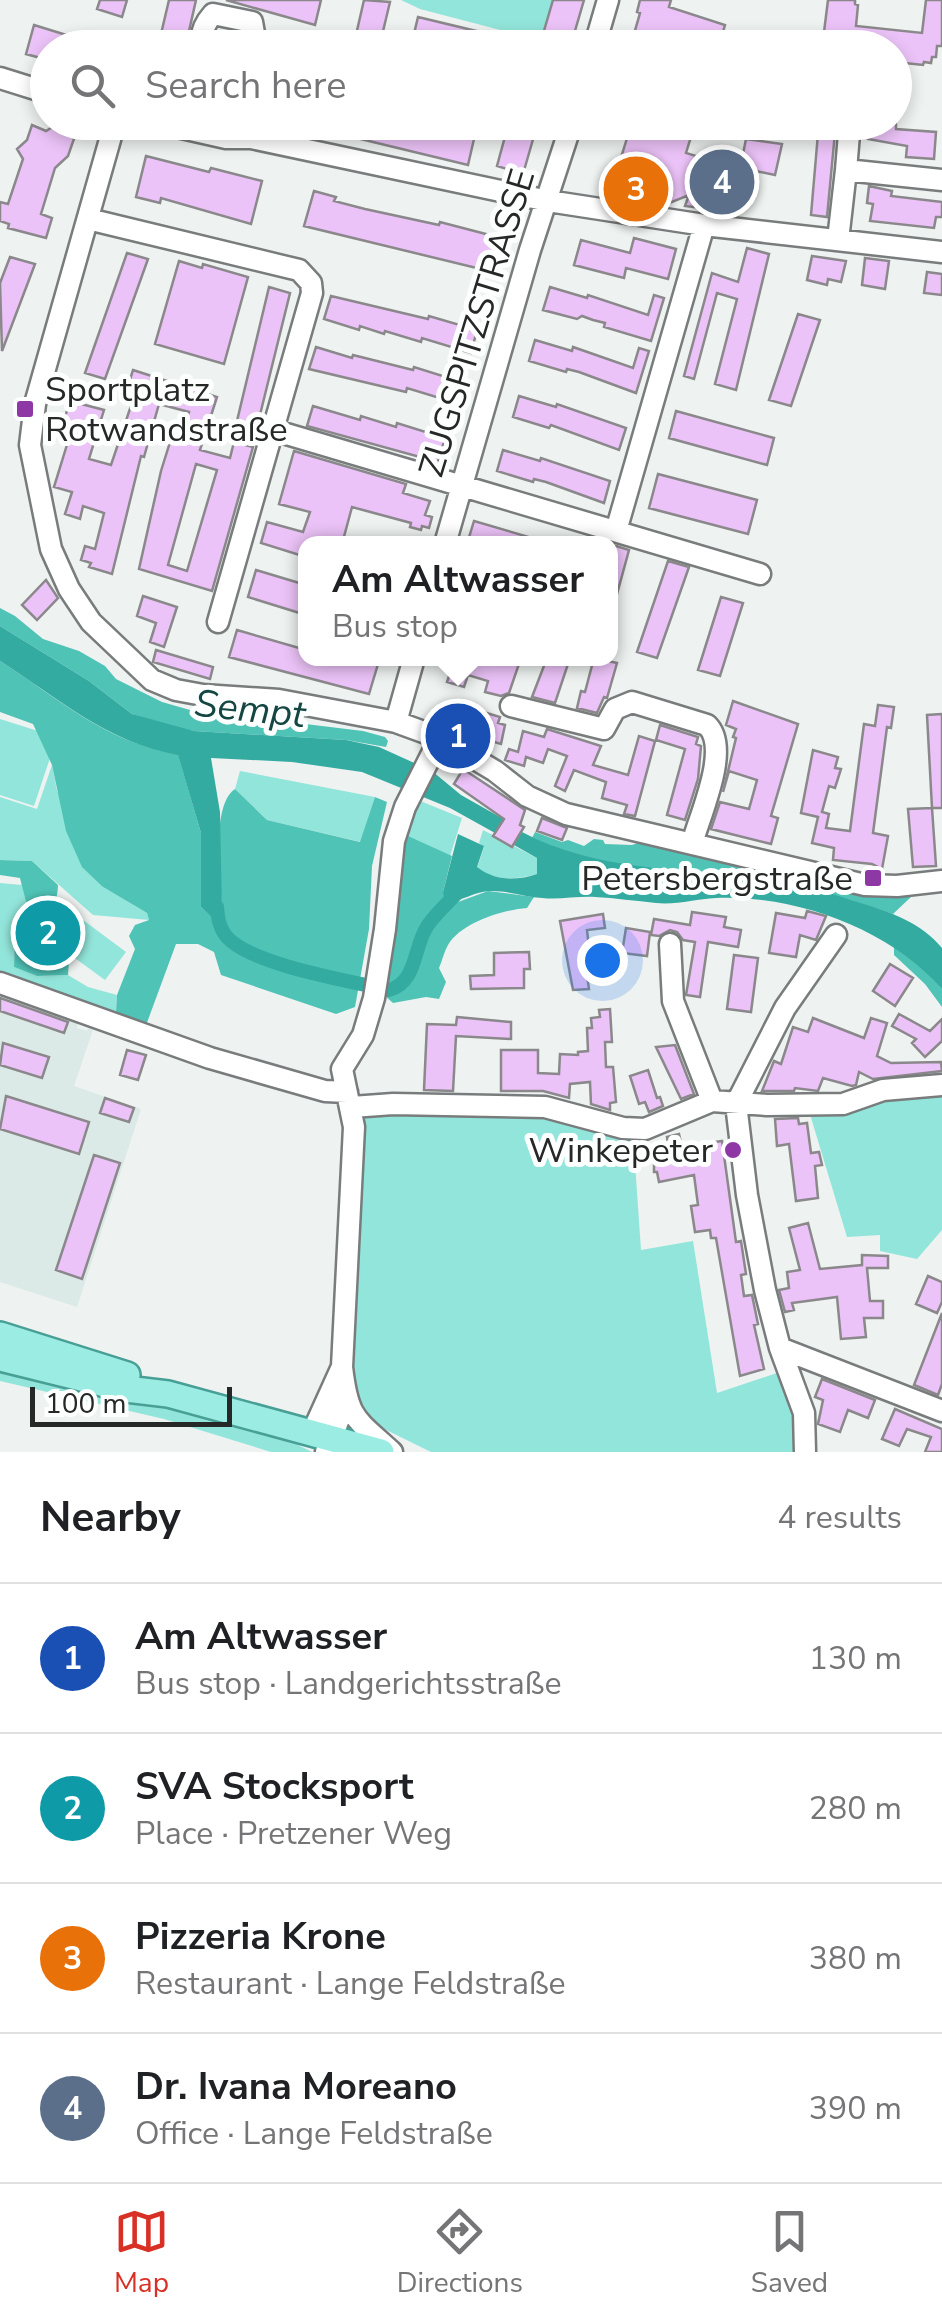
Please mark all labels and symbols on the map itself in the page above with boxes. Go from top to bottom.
pin: 4 [690,144,754,220]
pin: 3 [604,152,668,226]
street label: ZUGSPITZSTRASSE [408,163,546,483]
place label: Sportplatz Rotwandstraße [45,366,288,453]
marker: Sportplatz Rotwandstraße [14,398,36,420]
water label: Sempt [192,678,310,740]
pin: 1 [426,698,490,774]
place label: Petersbergstraße [581,855,853,902]
marker: Petersbergstraße [862,867,884,889]
pin: 2 [15,896,80,970]
your location [577,935,628,986]
place label: Winkepeter [529,1127,713,1174]
marker: Winkepeter [722,1139,744,1161]
scale bar [30,1382,232,1426]

